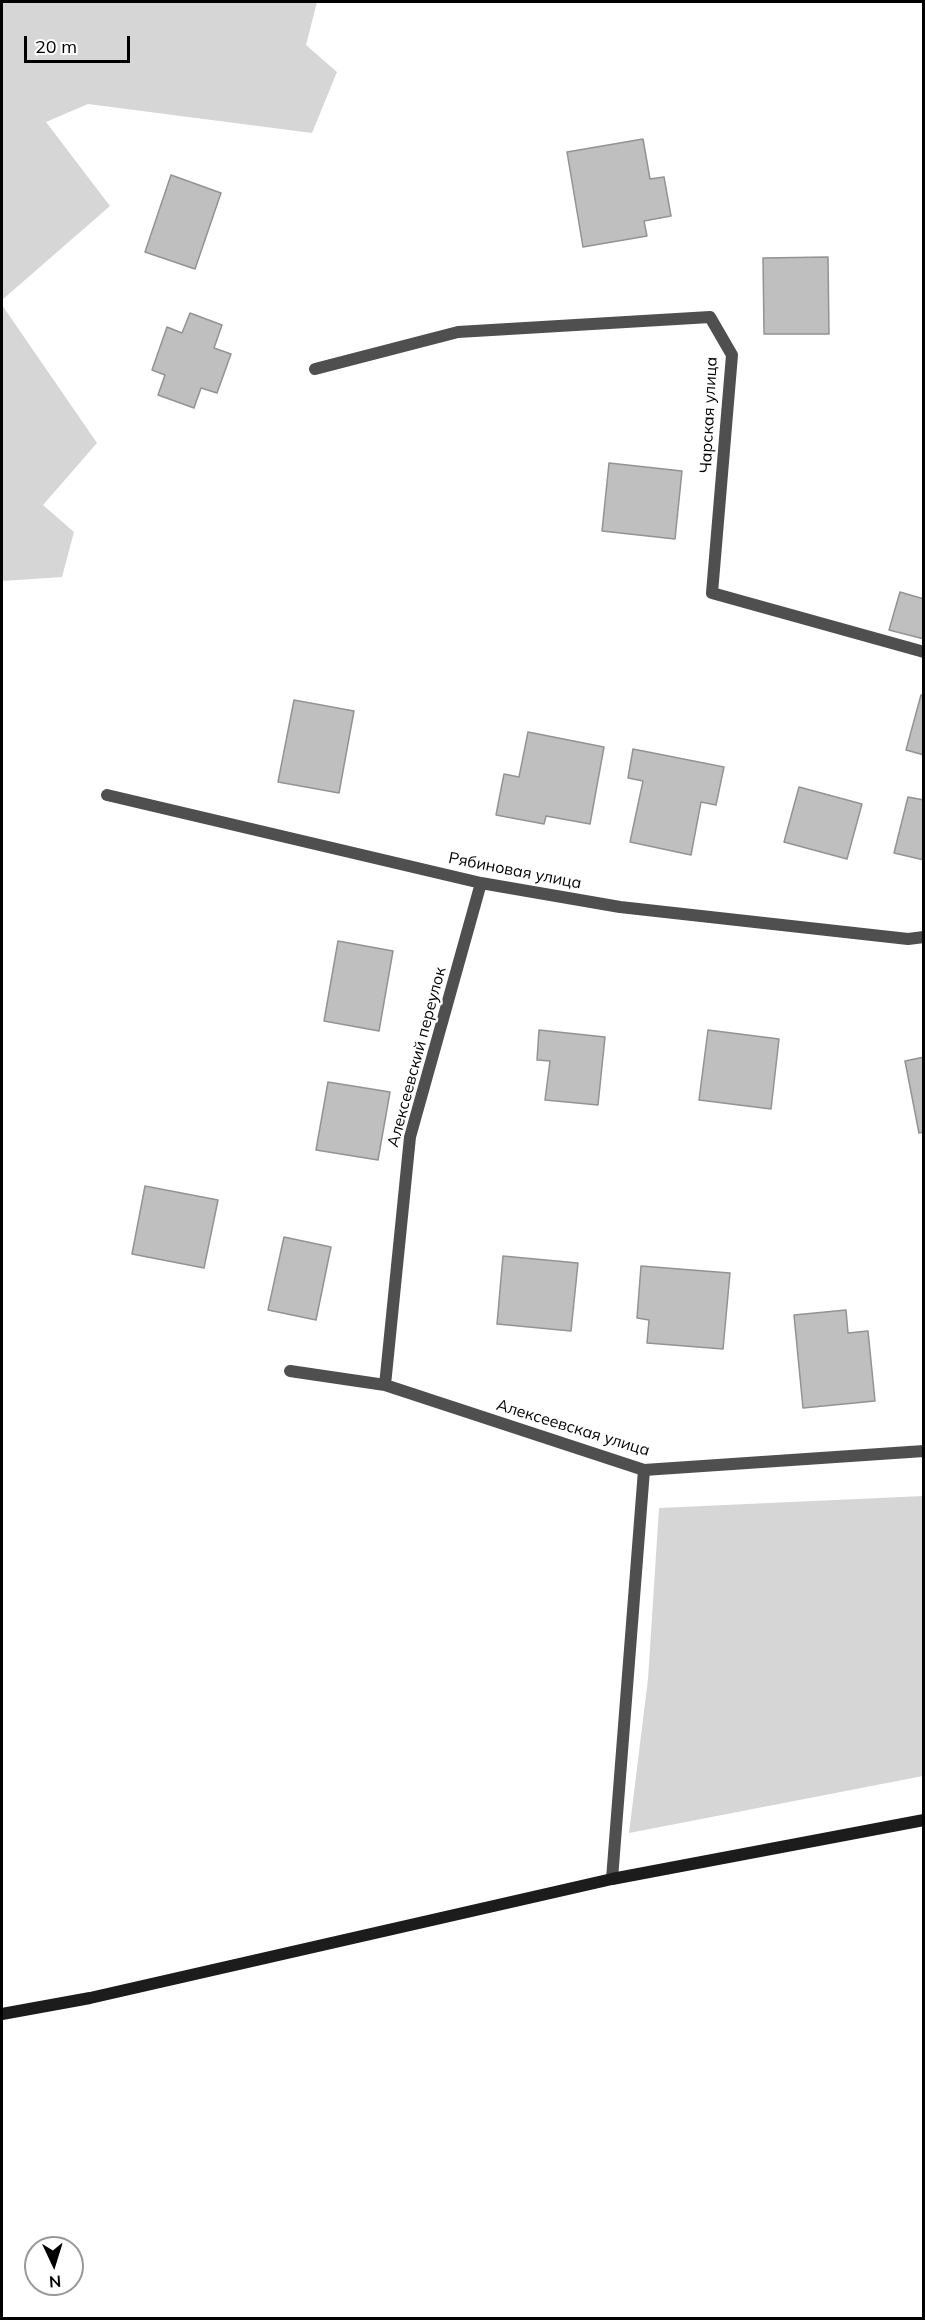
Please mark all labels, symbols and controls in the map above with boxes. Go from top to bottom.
scale bar [27,24,134,62]
text: 20 m [35,35,77,58]
street label: Чарская улица [696,356,722,474]
street label: Рябиновая улица [447,849,583,893]
street label: Алексеевский переулок [384,965,450,1149]
street label: Алексеевская улица [494,1396,652,1460]
north arrow [24,2236,84,2296]
text: N [48,2272,62,2292]

